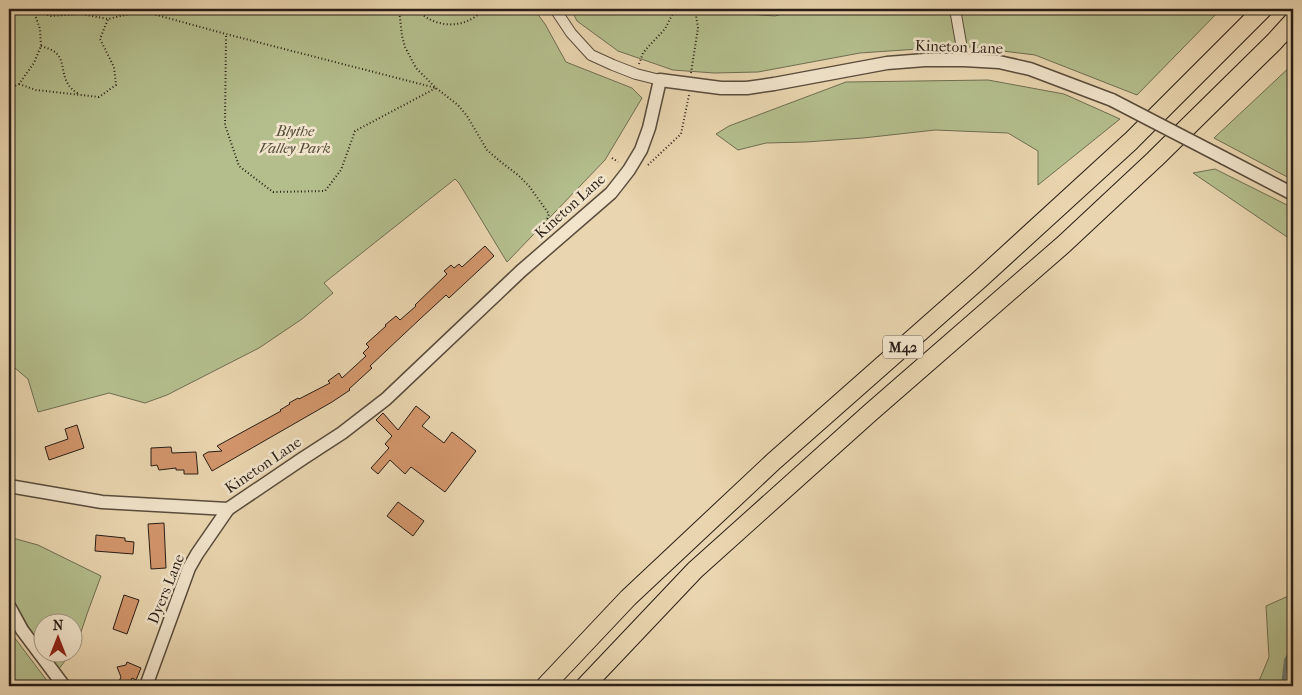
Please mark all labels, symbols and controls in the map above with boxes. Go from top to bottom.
street label: Kineton Lane [915,36,1004,58]
park label: Blythe Valley Park [259,122,331,157]
street label: Kineton Lane [531,169,609,242]
road number: M42 [883,336,923,358]
street label: Kineton Lane [221,433,305,497]
street label: Dyers Lane [144,551,188,627]
north arrow [32,612,82,662]
text: N [53,617,64,634]

